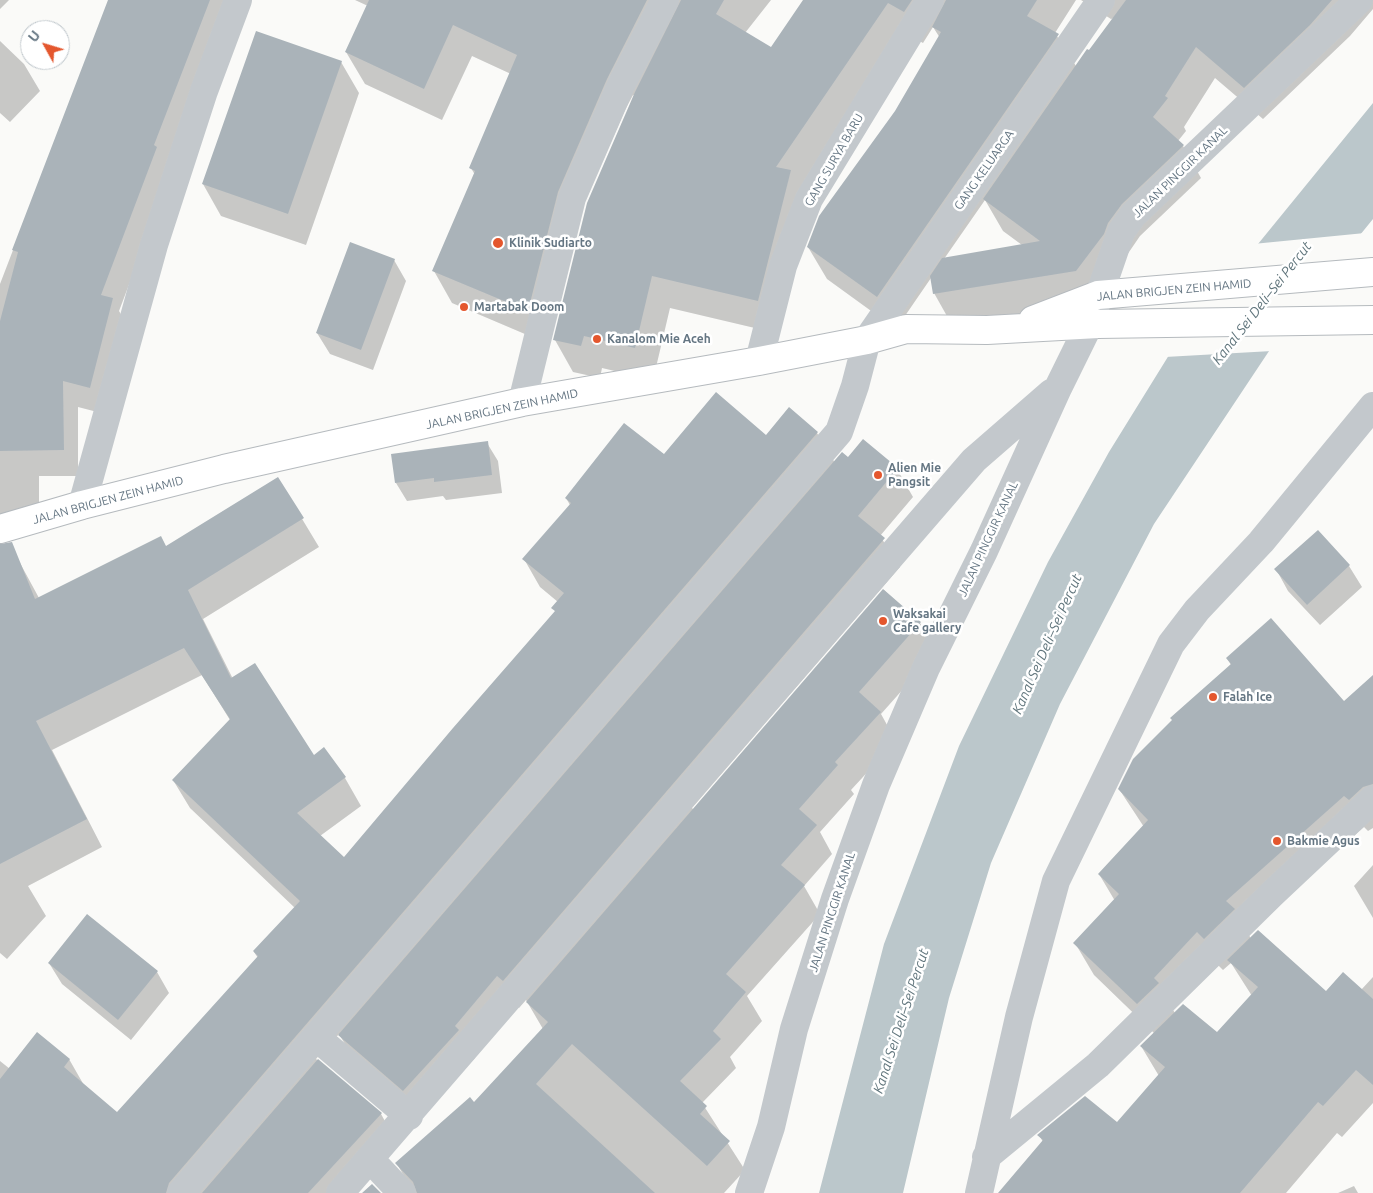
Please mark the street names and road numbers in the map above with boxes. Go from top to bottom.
street label: GANG SURYA BARU [802,111,866,209]
street label: JALAN PINGGIR KANAL [1130,123,1230,221]
street label: GANG KELUARGA [951,127,1017,213]
street label: JALAN BRIGJEN ZEIN HAMID [1096,276,1252,304]
street label: JALAN BRIGJEN ZEIN HAMID [425,386,579,432]
street label: JALAN BRIGJEN ZEIN HAMID [31,473,185,527]
street label: JALAN PINGGIR KANAL [955,479,1021,599]
street label: JALAN PINGGIR KANAL [806,850,858,974]

